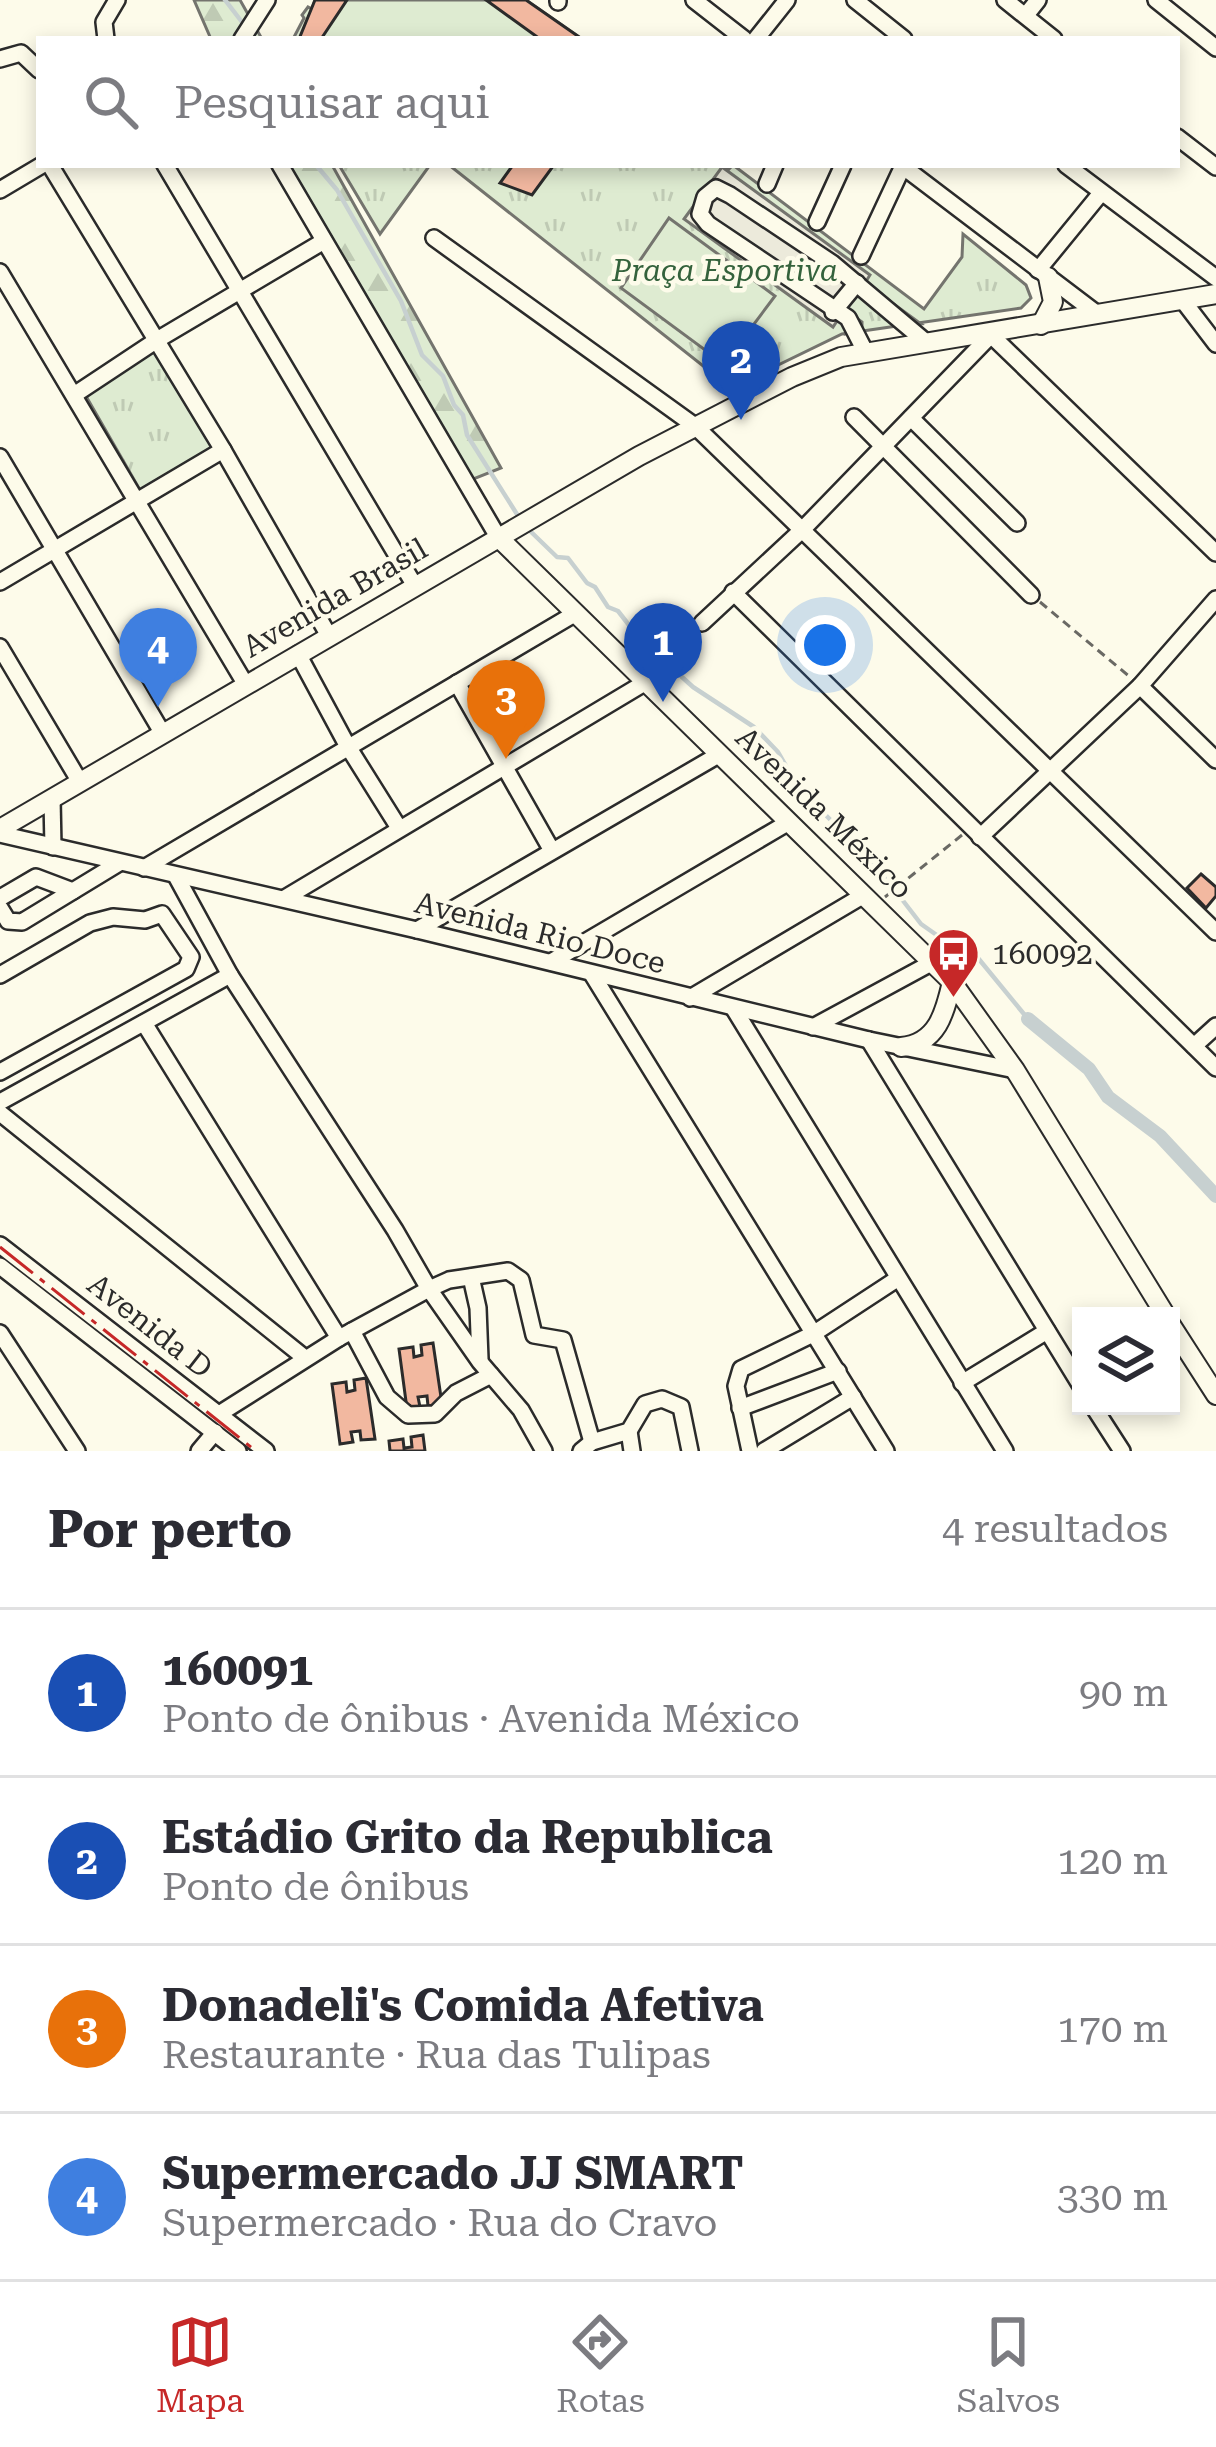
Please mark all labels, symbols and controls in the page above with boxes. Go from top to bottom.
search box [36,36,1180,168]
icon: search [78,69,144,135]
text: Pesquisar aqui [174,76,490,129]
park label: Praça Esportiva [611,253,838,288]
pin: 2 [702,321,780,420]
street label: Avenida Brasil [236,531,433,664]
pin: 1 [624,603,702,702]
pin: 4 [119,608,197,707]
your location [795,615,855,675]
pin: 3 [467,660,545,759]
street label: Avenida México [729,720,920,906]
street label: Avenida Rio Doce [411,884,669,981]
bus stop icon: 160092 [925,926,981,1000]
place label: 160092 [992,936,1093,971]
street label: Avenida D [81,1266,220,1385]
map controls [1072,1307,1180,1415]
button: layers [1072,1307,1180,1415]
text: Por perto [48,1500,292,1559]
text: 4 resultados [942,1506,1168,1552]
text: 160091 [162,1643,313,1696]
text: 1 [76,1670,98,1716]
text: 90 m [1079,1670,1168,1716]
text: Ponto de ônibus · Avenida México [162,1696,800,1742]
text: Estádio Grito da Republica [162,1811,773,1864]
text: 2 [76,1838,98,1884]
text: 120 m [1057,1838,1168,1884]
text: Ponto de ônibus [162,1864,469,1910]
text: Donadeli's Comida Afetiva [162,1979,764,2032]
text: 3 [76,2006,98,2052]
text: 170 m [1057,2006,1168,2052]
text: Restaurante · Rua das Tulipas [162,2032,711,2078]
text: Supermercado JJ SMART [162,2147,744,2200]
text: 4 [76,2174,98,2220]
text: 330 m [1057,2174,1168,2220]
text: Supermercado · Rua do Cravo [162,2200,717,2246]
tab: Mapa [156,2309,244,2420]
tab: Rotas [556,2309,645,2420]
tab: Salvos [957,2309,1060,2420]

